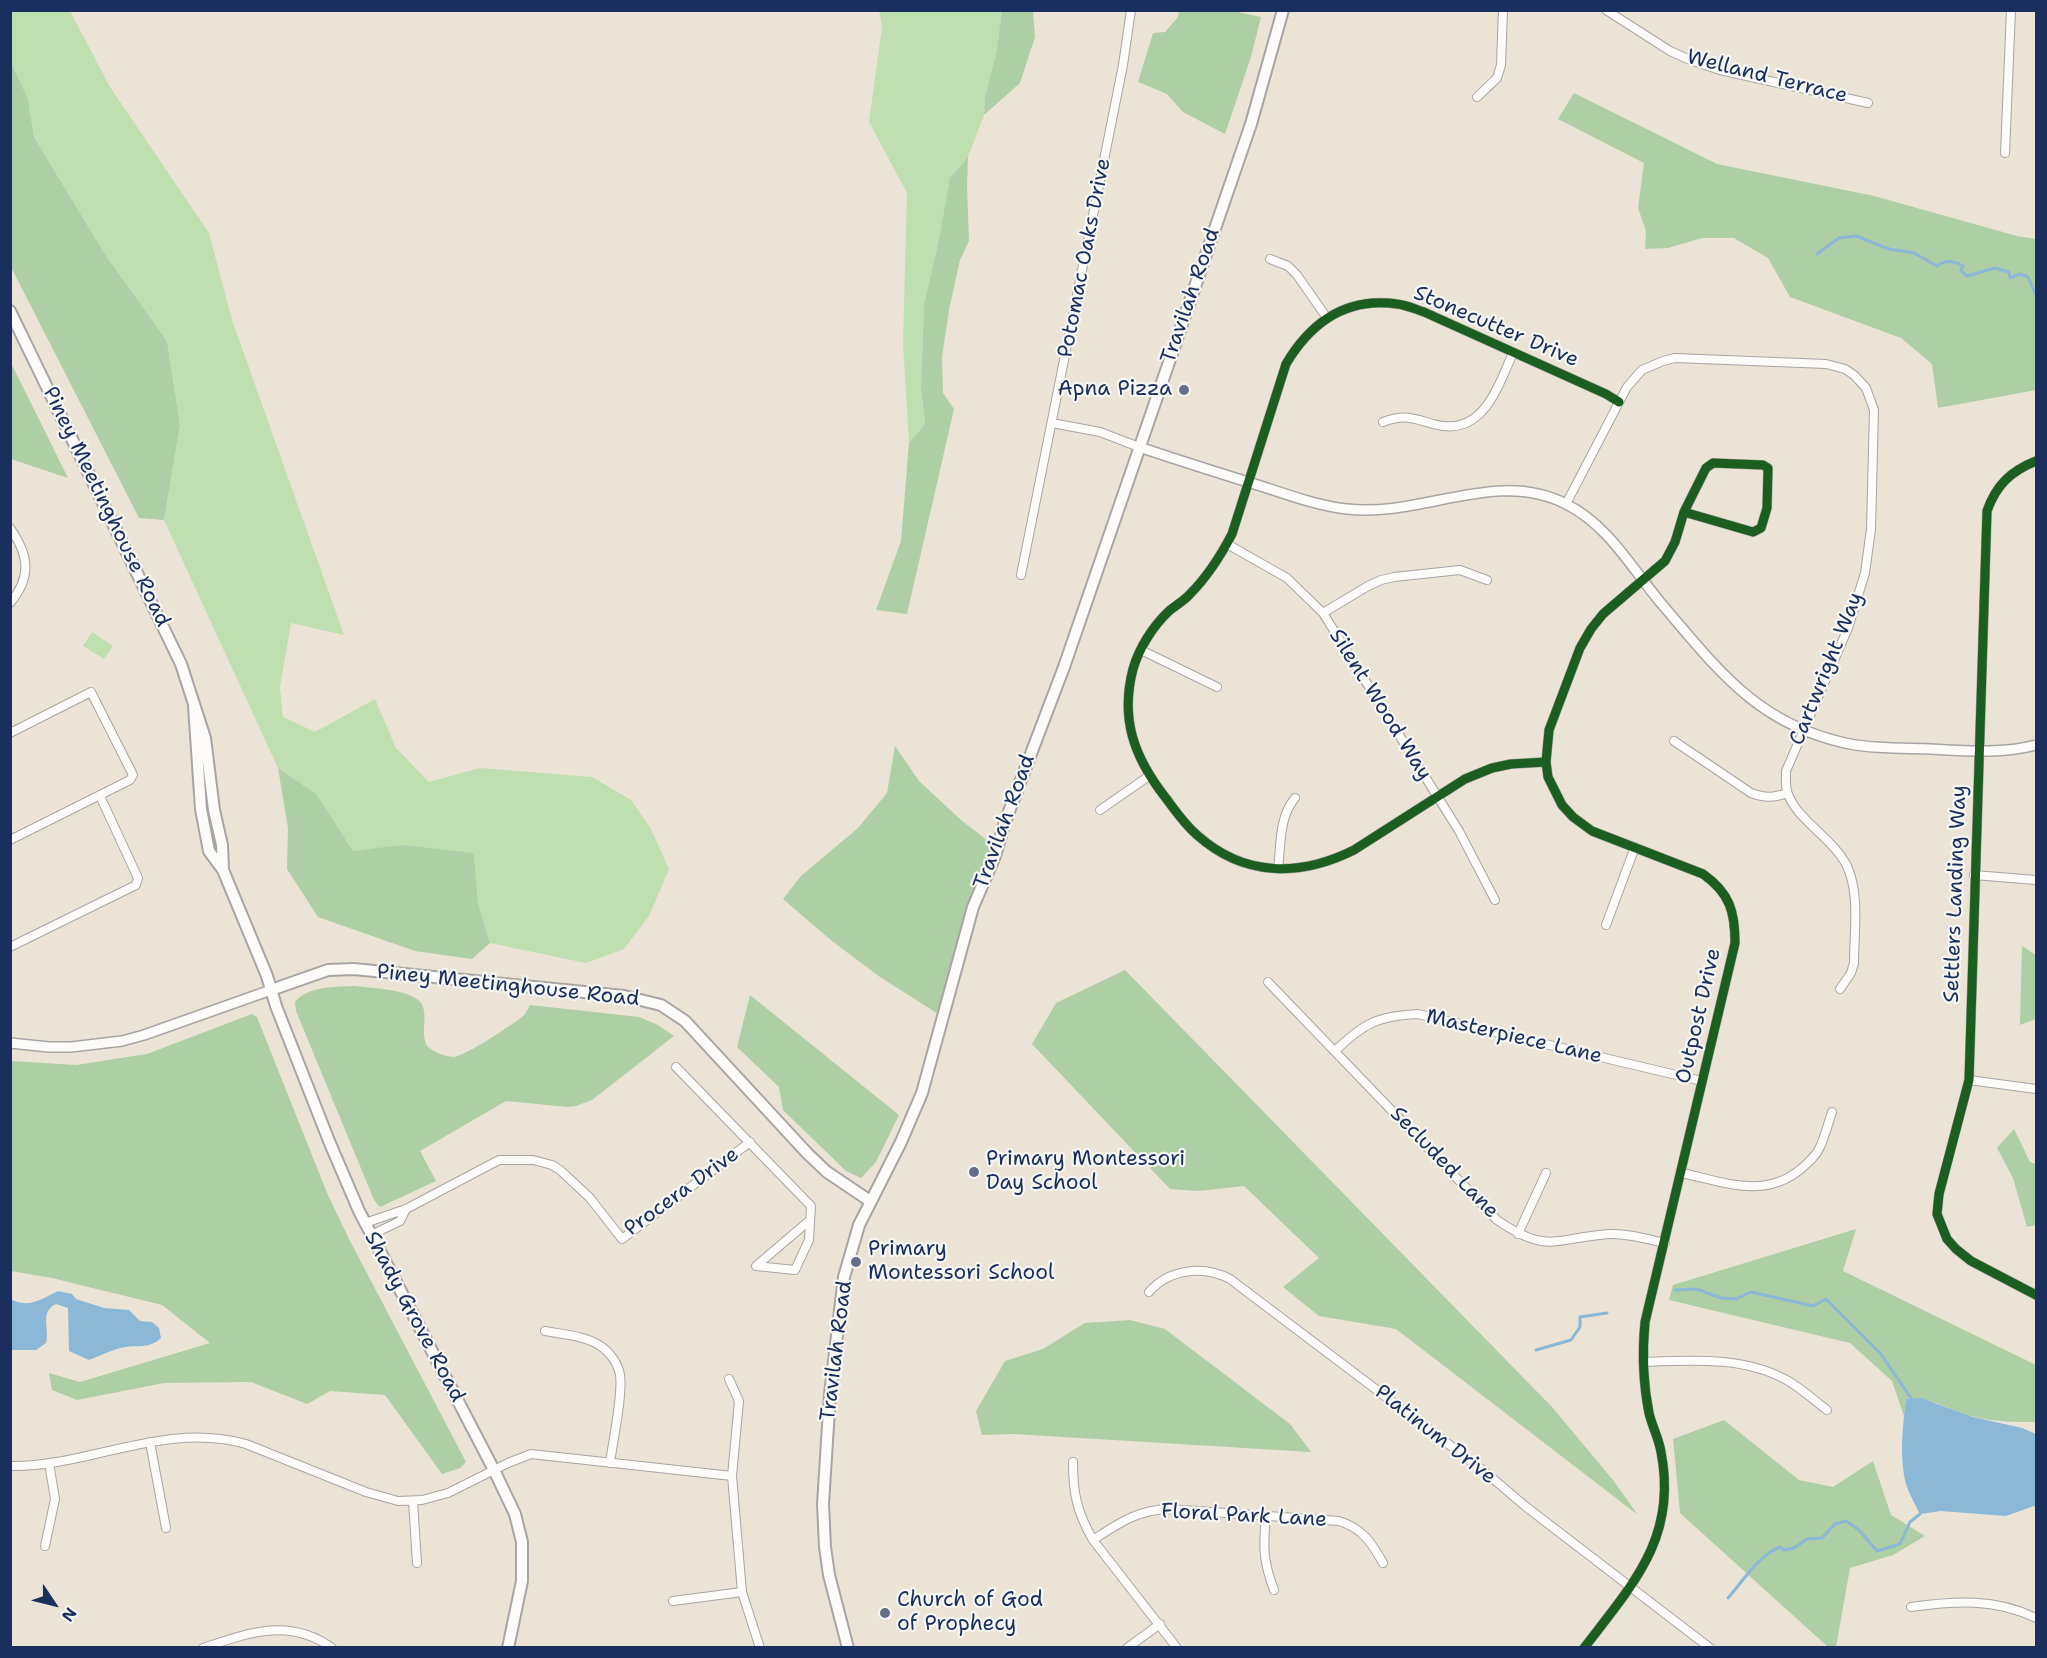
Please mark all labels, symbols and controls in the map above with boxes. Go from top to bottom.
street label: Welland Terrace [1684,45,1850,109]
street label: Potomac Oaks Drive [1053,156,1117,360]
street label: Travilah Road [1156,225,1226,367]
street label: Stonecutter Drive [1410,281,1582,373]
place label: Apna Pizza [1057,377,1172,403]
street label: Piney Meetinghouse Road [37,383,175,631]
marker: Apna Pizza [1177,383,1191,397]
street label: Cartwright Way [1785,589,1869,749]
street label: Silent Wood Way [1323,625,1437,785]
street label: Travilah Road [969,751,1041,893]
street label: Settlers Landing Way [1940,785,1972,1003]
street label: Outpost Drive [1671,946,1727,1086]
street label: Piney Meetinghouse Road [375,960,641,1012]
street label: Masterpiece Lane [1424,1004,1604,1070]
street label: Secluded Lane [1384,1102,1504,1224]
street label: Procera Drive [620,1142,744,1242]
place label: Primary Montessori Day School [986,1147,1185,1197]
marker: Primary Montessori Day School [967,1165,981,1179]
street label: Shady Grove Road [358,1227,470,1407]
place label: Primary Montessori School [868,1237,1054,1287]
marker: Primary Montessori School [849,1255,863,1269]
street label: Travilah Road [816,1279,858,1423]
street label: Platinum Drive [1369,1380,1501,1490]
street label: Floral Park Lane [1160,1499,1328,1533]
north arrow [24,1574,84,1634]
place label: Church of God of Prophecy [897,1588,1043,1638]
text: N [57,1603,81,1626]
marker: Church of God of Prophecy [878,1606,892,1620]

